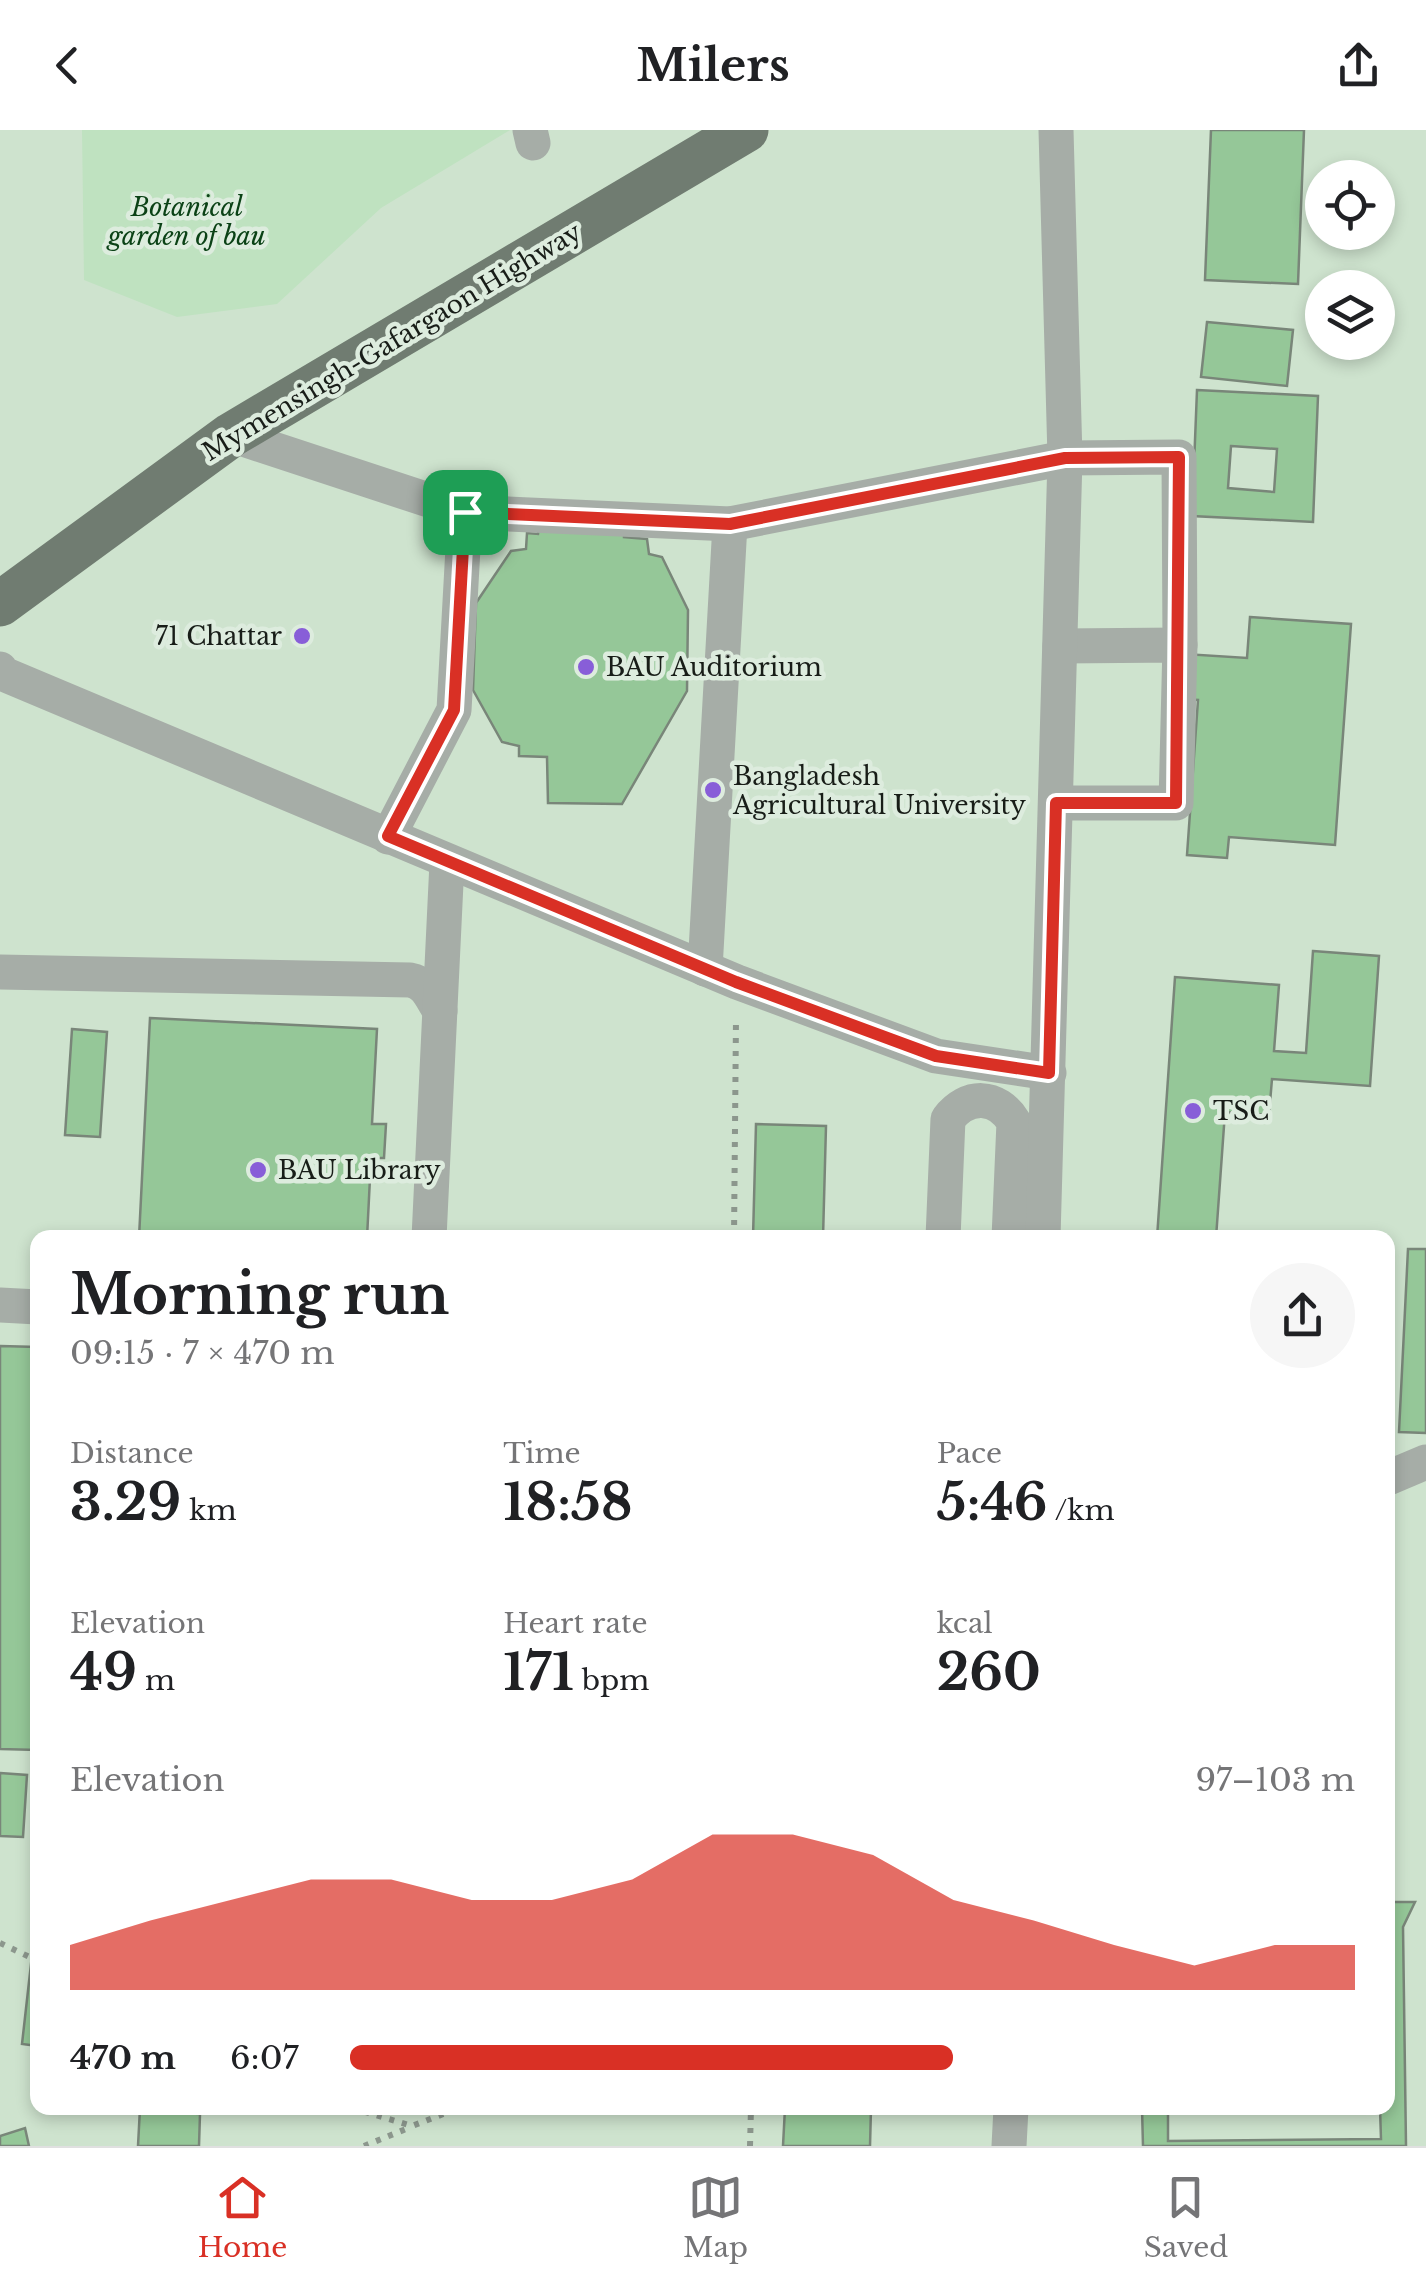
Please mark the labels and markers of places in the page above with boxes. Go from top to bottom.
pin [423,470,508,555]
place label: 71 Chattar [155,621,282,652]
marker: 71 Chattar [291,625,313,647]
place label: BAU Auditorium [606,652,822,683]
marker: BAU Auditorium [575,656,597,678]
place label: Bangladesh Agricultural University [732,761,1026,821]
marker: Bangladesh Agricultural University [702,779,724,801]
place label: TSC [1213,1096,1269,1127]
marker: TSC [1182,1100,1204,1122]
place label: BAU Library [278,1155,441,1186]
marker: BAU Library [247,1159,269,1181]

